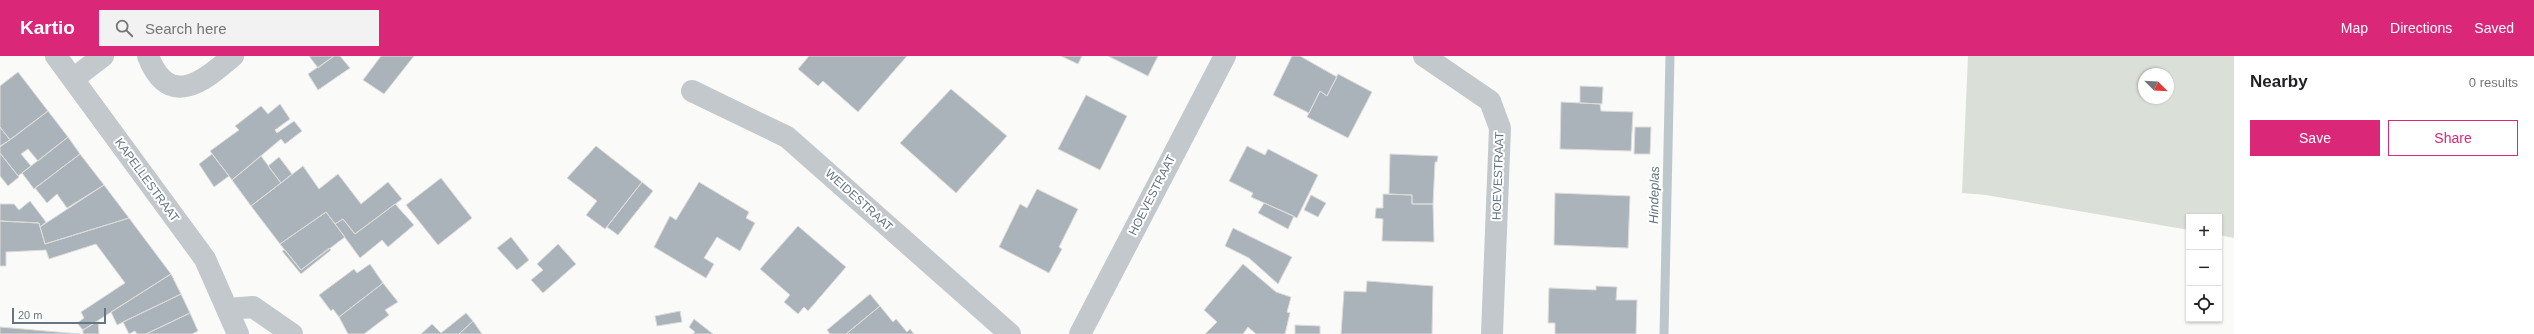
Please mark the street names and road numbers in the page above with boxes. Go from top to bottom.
street label: HOEVESTRAAT [1489,131,1507,220]
street label: KAPELLESTRAAT [112,136,182,225]
street label: HOEVESTRAAT [1126,152,1179,238]
street label: WEIDESTRAAT [822,166,896,234]

